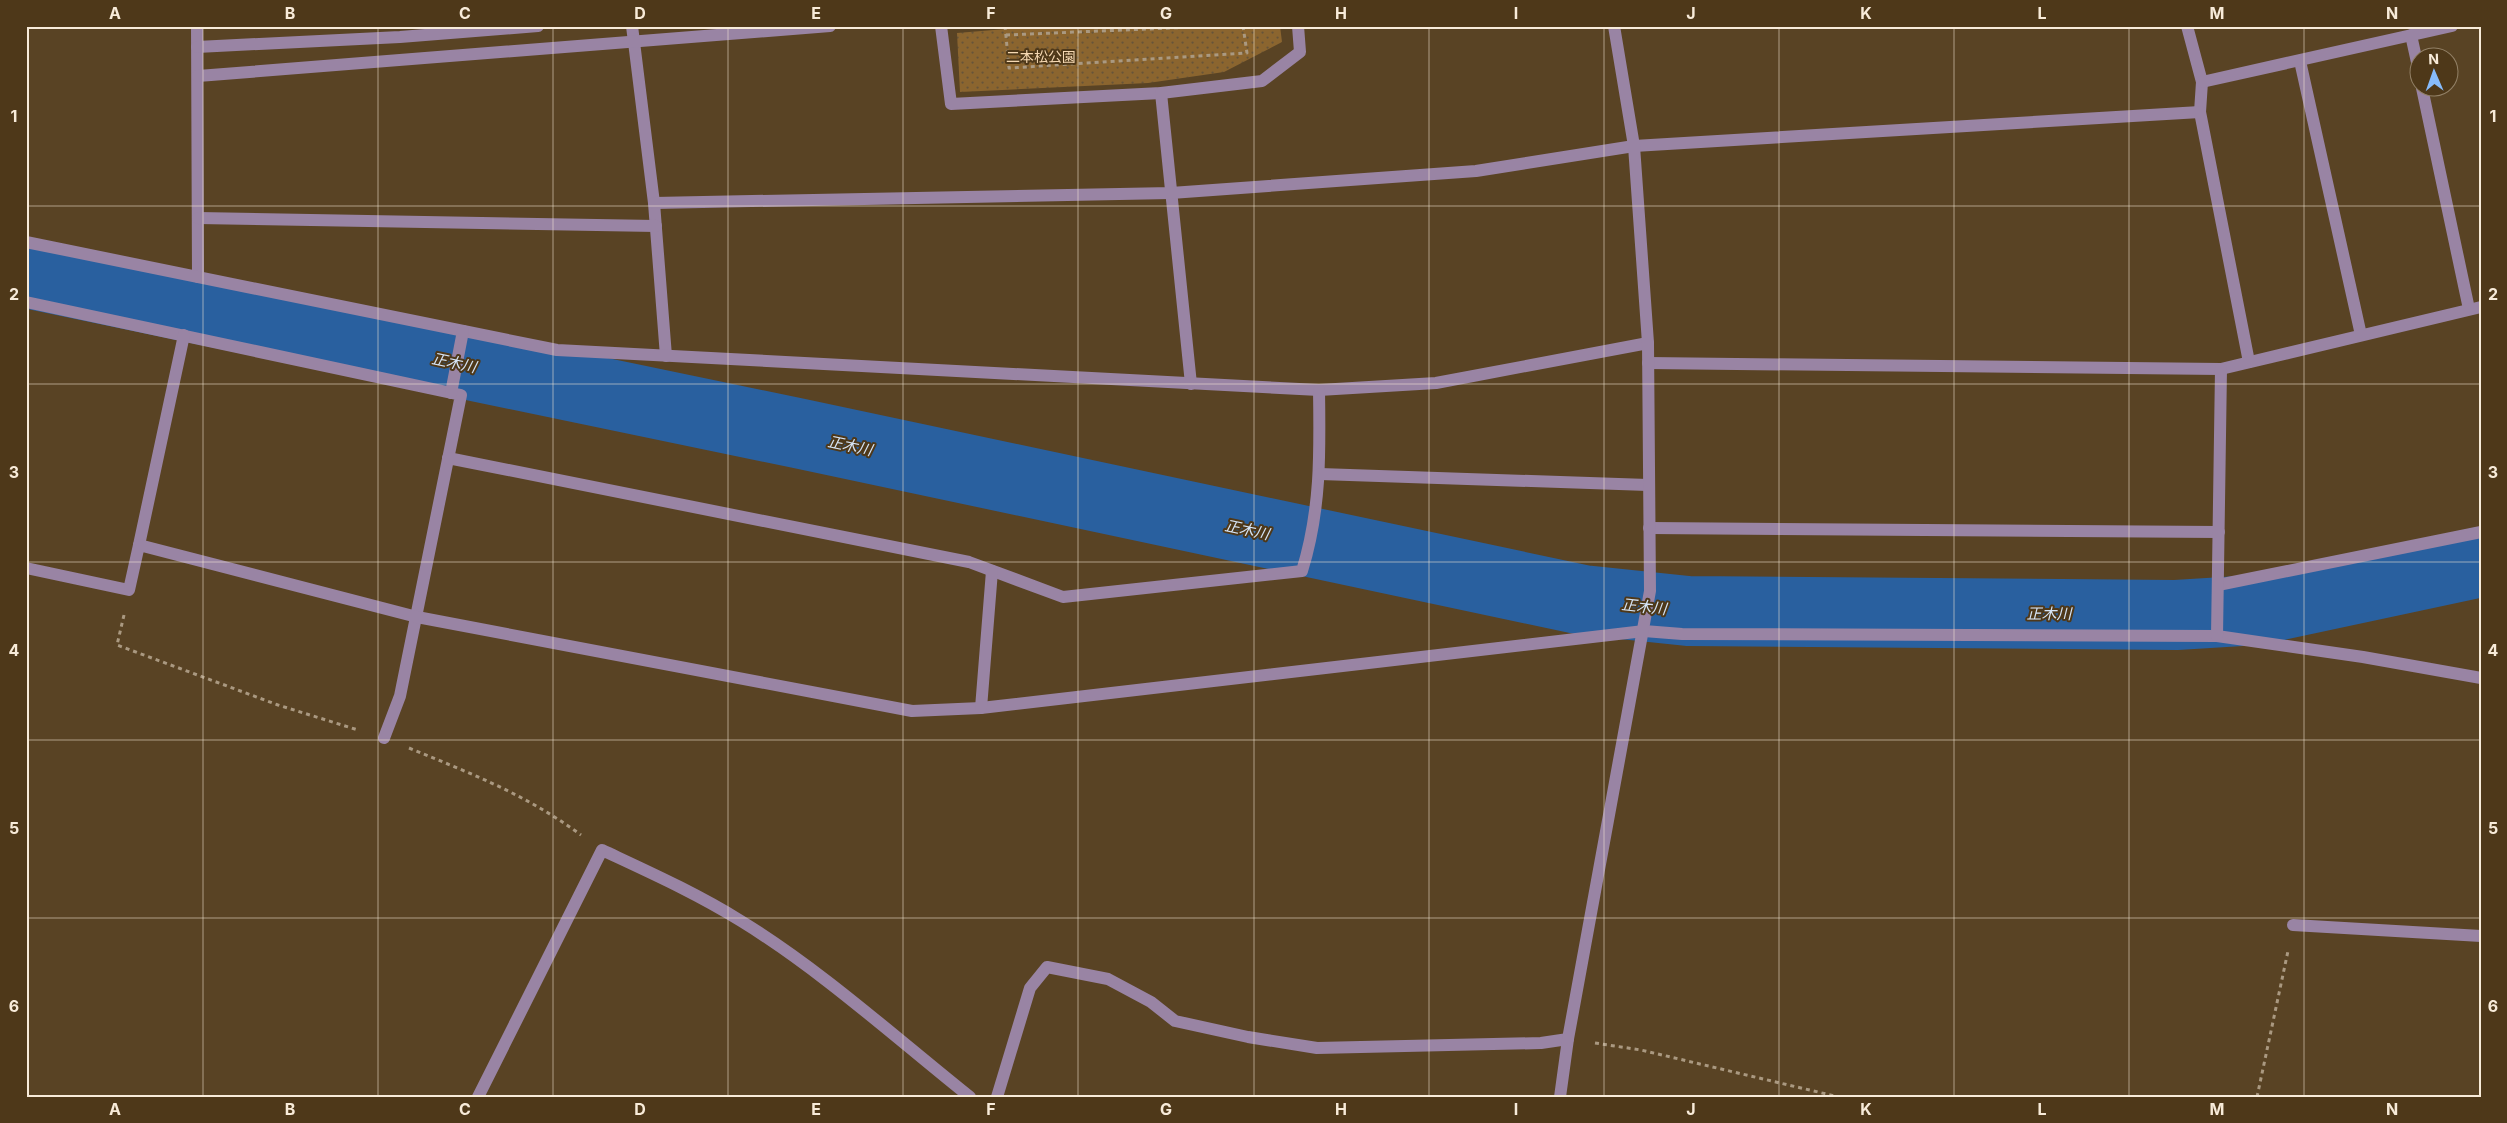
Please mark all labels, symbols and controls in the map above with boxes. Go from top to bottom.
text: A [109,3,121,23]
text: B [285,3,295,23]
text: C [459,3,471,23]
text: D [634,3,646,23]
text: E [811,3,821,23]
text: F [986,3,996,23]
text: G [1160,3,1172,23]
text: H [1335,3,1347,23]
text: I [1514,3,1518,23]
text: J [1686,3,1696,23]
text: K [1860,3,1872,23]
text: L [2037,3,2047,23]
text: M [2210,3,2224,23]
text: N [2386,3,2398,23]
park label: 二本松公園 [1006,48,1076,65]
north arrow [2410,48,2460,98]
text: N [2428,50,2439,67]
text: 1 [11,106,17,126]
text: 1 [2490,106,2496,126]
text: 2 [9,284,19,304]
text: 2 [2488,284,2498,304]
water label: 正木川 [430,349,480,377]
water label: 正木川 [826,432,876,460]
text: 3 [9,462,19,482]
text: 3 [2488,462,2498,482]
water label: 正木川 [1223,516,1273,544]
water label: 正木川 [1621,595,1669,619]
water label: 正木川 [2026,604,2073,623]
text: 4 [9,640,20,660]
text: 4 [2488,640,2499,660]
text: 5 [9,818,19,838]
text: 5 [2488,818,2498,838]
text: 6 [9,996,19,1016]
text: 6 [2488,996,2498,1016]
text: A [109,1099,121,1119]
text: B [285,1099,295,1119]
text: C [459,1099,471,1119]
text: D [634,1099,646,1119]
text: E [811,1099,821,1119]
text: F [986,1099,996,1119]
text: G [1160,1099,1172,1119]
text: H [1335,1099,1347,1119]
text: I [1514,1099,1518,1119]
text: J [1686,1099,1696,1119]
text: K [1860,1099,1872,1119]
text: L [2037,1099,2047,1119]
text: M [2210,1099,2224,1119]
text: N [2386,1099,2398,1119]

